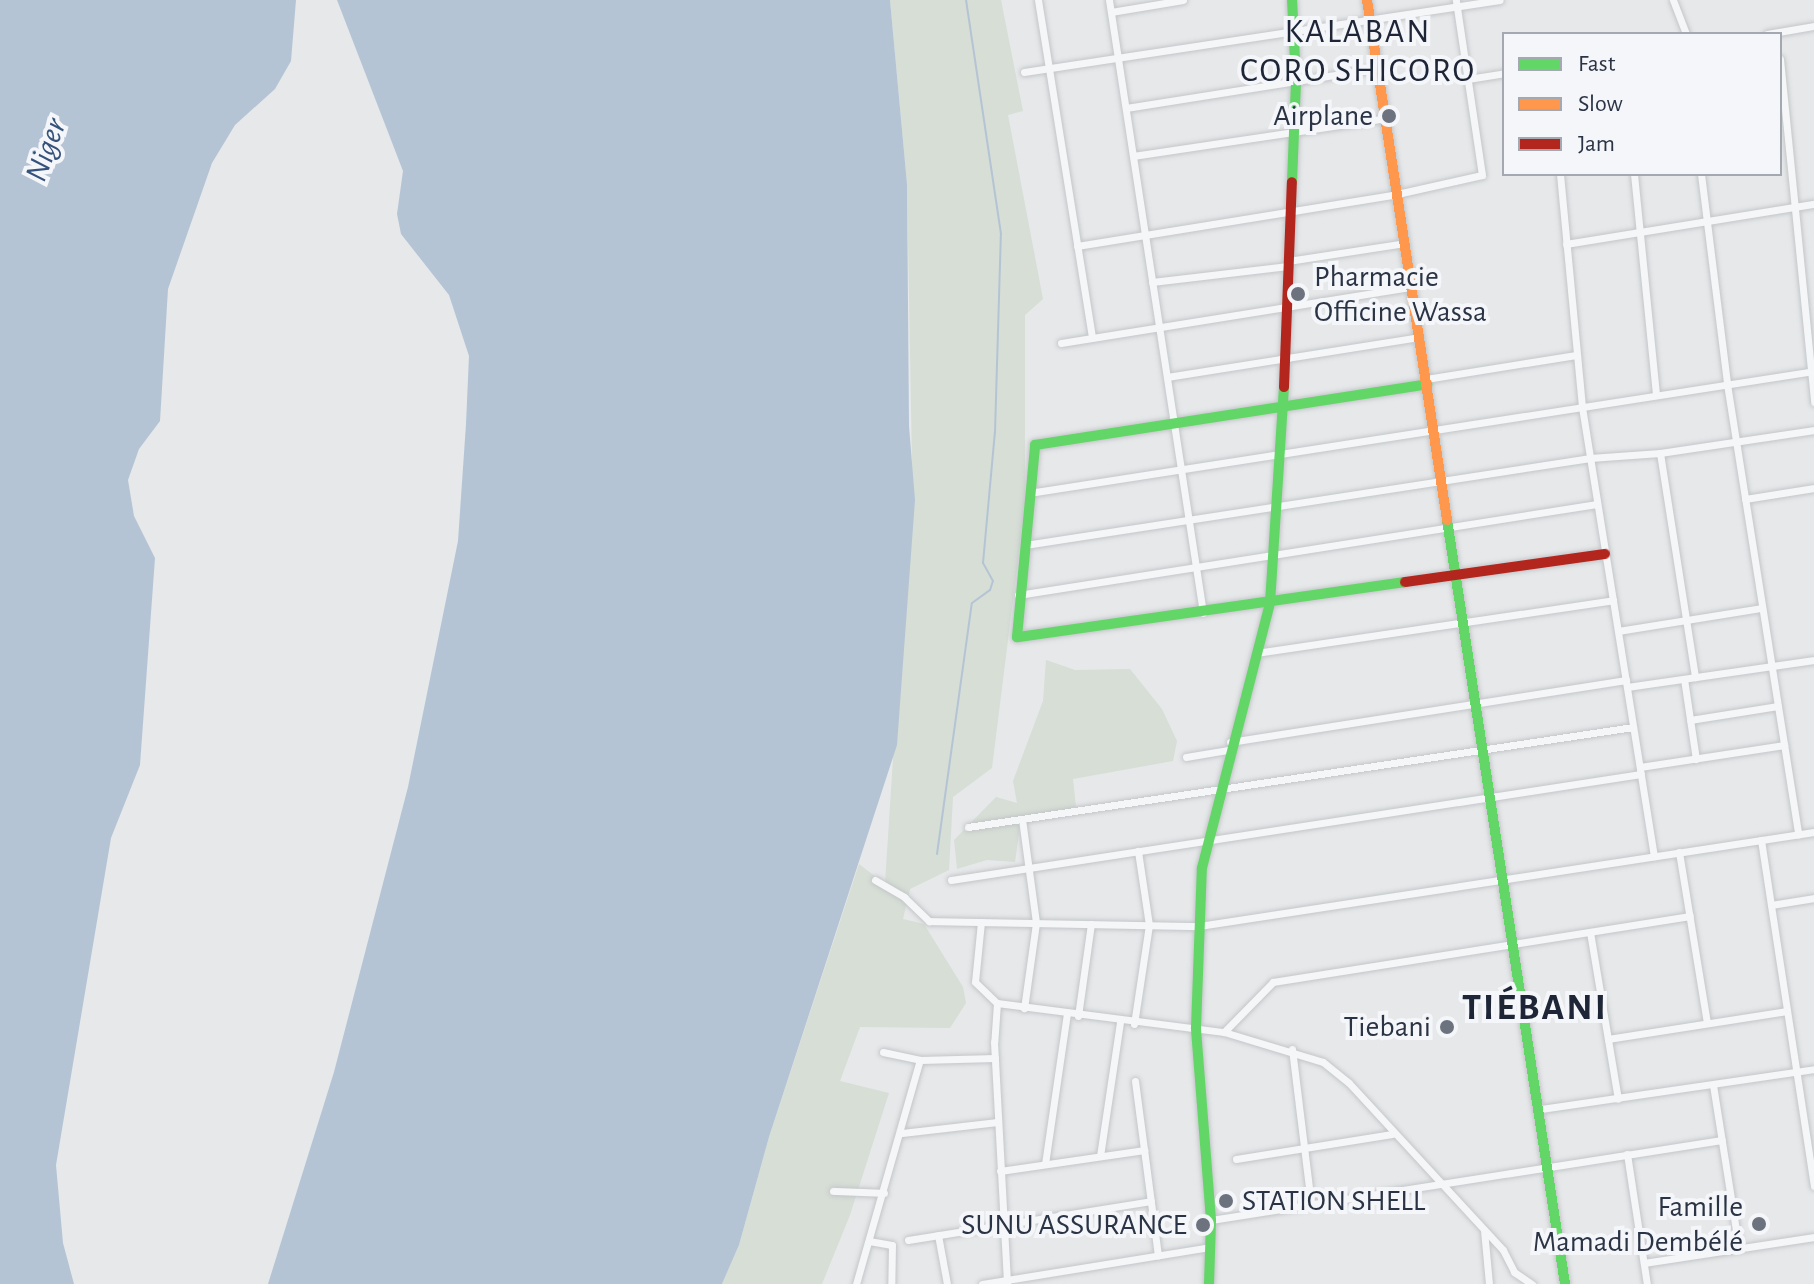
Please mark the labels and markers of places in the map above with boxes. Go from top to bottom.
place label: Airplane [1273,98,1373,134]
marker: Airplane [1380,107,1398,125]
place label: Pharmacie Officine Wassa [1314,259,1487,330]
marker: Pharmacie Officine Wassa [1289,285,1307,303]
place label: Tiebani [1343,1009,1431,1045]
marker: Tiebani [1438,1018,1456,1036]
place label: STATION SHELL [1242,1183,1425,1219]
place label: Famille Mamadi Dembélé [1533,1189,1743,1260]
marker: STATION SHELL [1217,1192,1235,1210]
place label: SUNU ASSURANCE [961,1207,1187,1243]
marker: Famille Mamadi Dembélé [1750,1215,1768,1233]
marker: SUNU ASSURANCE [1194,1216,1212,1234]

